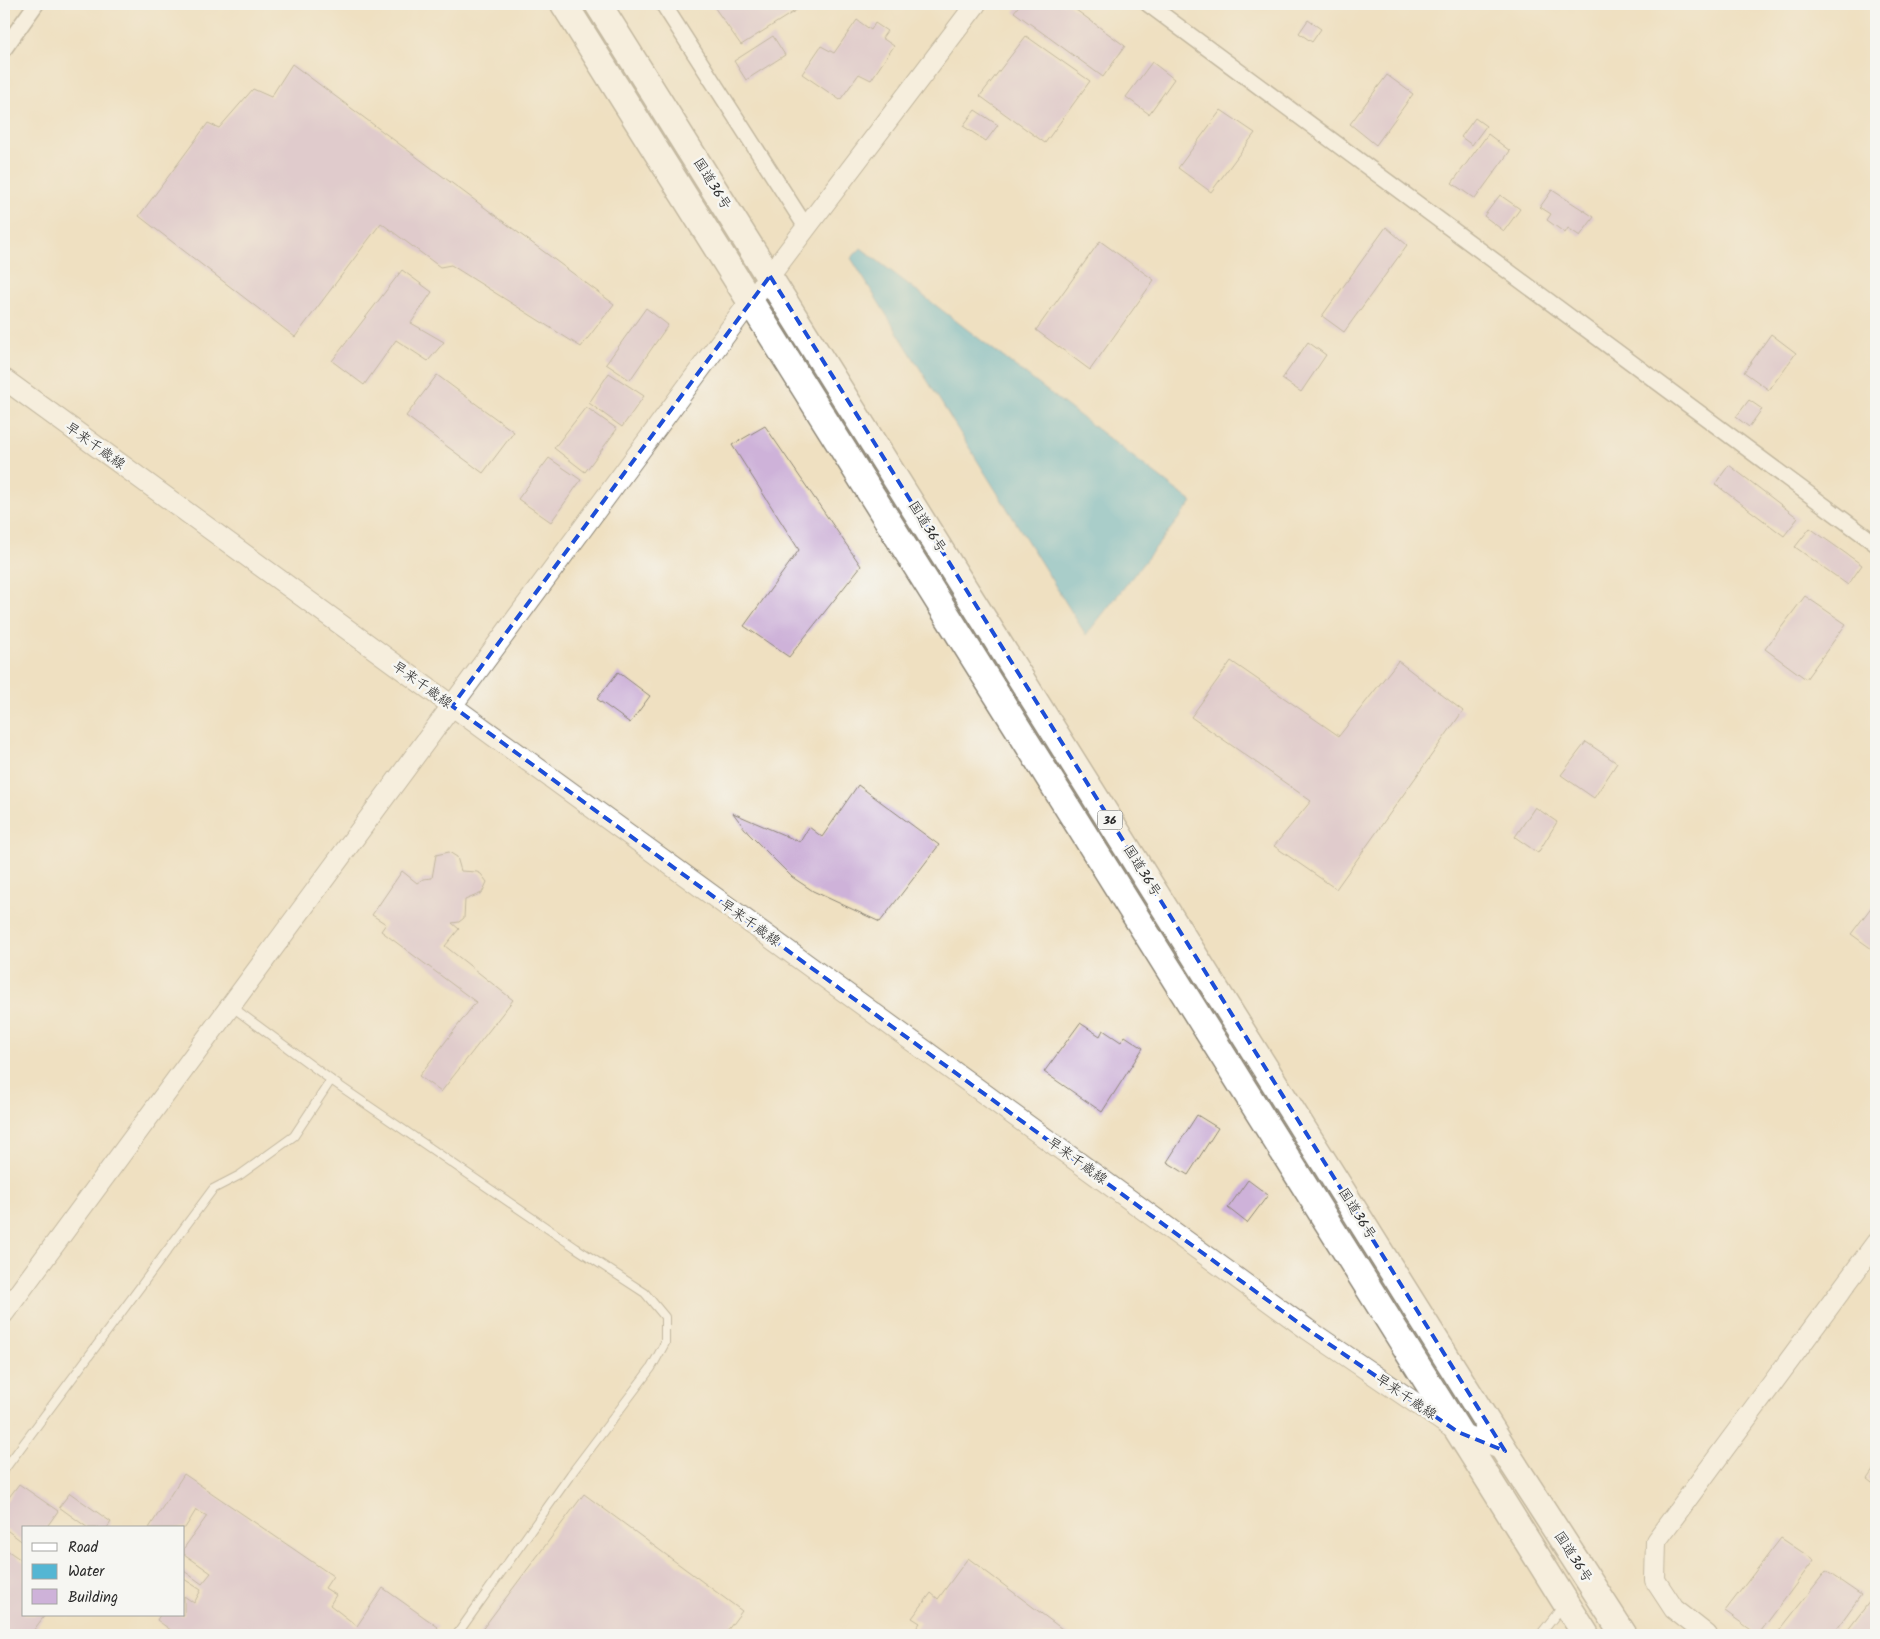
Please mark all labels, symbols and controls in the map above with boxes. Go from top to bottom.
street label: 国道36号 [687,154,737,214]
street label: 早来千歳線 [60,417,130,475]
street label: 国道36号 [902,497,952,557]
street label: 早来千歳線 [387,656,457,714]
road number: 36 [1098,810,1122,830]
street label: 国道36号 [1117,841,1167,901]
street label: 早来千歳線 [715,894,785,952]
street label: 早来千歳線 [1042,1132,1112,1190]
street label: 国道36号 [1332,1184,1382,1244]
street label: 早来千歳線 [1371,1368,1441,1426]
legend [22,1526,185,1616]
street label: 国道36号 [1548,1527,1598,1587]
text: Road [68,1536,99,1560]
text: Water [68,1560,105,1584]
text: Building [68,1586,118,1610]

